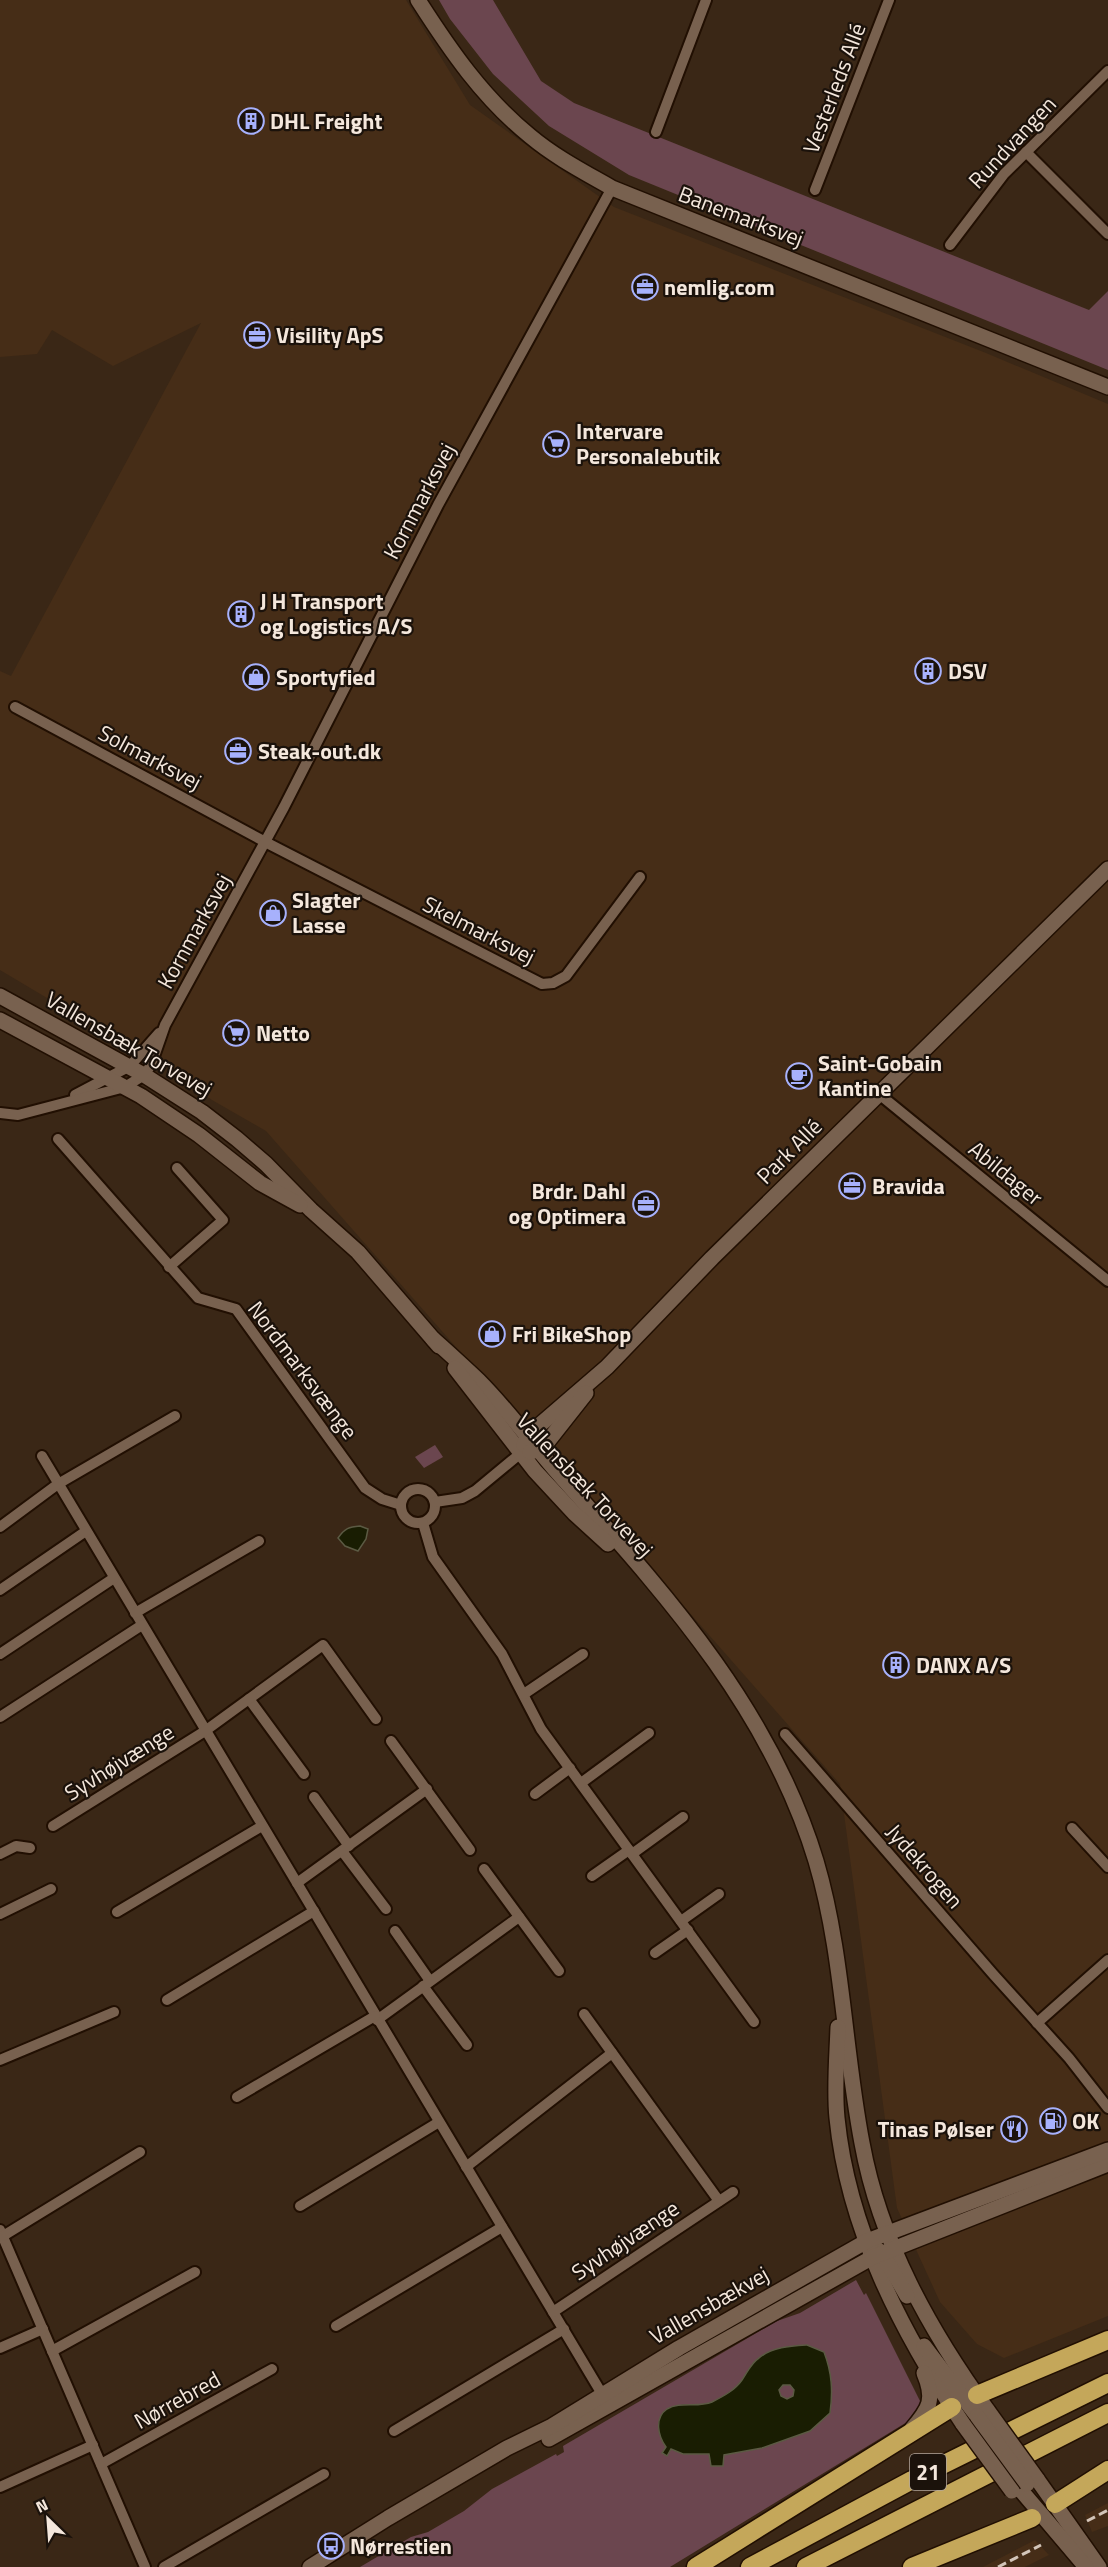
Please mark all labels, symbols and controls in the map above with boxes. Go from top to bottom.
street label: Vesterleds Allé [794,18,874,158]
street label: Rundvangen [960,88,1064,196]
place label: DHL Freight [270,104,382,138]
building icon: DHL Freight [236,106,266,136]
street label: Banemarksvej [674,177,808,255]
place label: nemlig.com [664,270,775,304]
office icon: nemlig.com [630,272,660,302]
place label: Visility ApS [276,318,384,352]
office icon: Visility ApS [242,320,272,350]
place label: Intervare Personalebutik [576,414,721,473]
supermarket icon: Intervare Personalebutik [541,429,571,459]
street label: Kornmarksvej [374,437,464,565]
place label: J H Transport og Logistics A/S [260,584,412,643]
building icon: J H Transport og Logistics A/S [226,599,256,629]
place label: DSV [948,654,987,688]
building icon: DSV [913,656,943,686]
place label: Sportyfied [276,660,376,694]
shop icon: Sportyfied [241,662,271,692]
street label: Solmarksvej [92,716,208,798]
place label: Steak-out.dk [258,734,382,768]
office icon: Steak-out.dk [223,736,253,766]
street label: Kornmarksvej [148,867,240,995]
place label: Slagter Lasse [292,883,360,942]
street label: Skelmarksvej [417,887,541,973]
shop icon: Slagter Lasse [258,898,288,928]
street label: Vallensbæk Torvevej [39,982,219,1106]
place label: Netto [256,1016,310,1050]
supermarket icon: Netto [221,1018,251,1048]
place label: Saint-Gobain Kantine [818,1046,942,1105]
cafe icon: Saint-Gobain Kantine [784,1061,814,1091]
street label: Park Allé [748,1110,830,1192]
street label: Abildager [961,1132,1051,1214]
place label: Bravida [872,1169,945,1203]
office icon: Bravida [837,1171,867,1201]
place label: Brdr. Dahl og Optimera [509,1174,626,1233]
office icon: Brdr. Dahl og Optimera [631,1189,661,1219]
street label: Nordmarksvænge [240,1294,366,1446]
place label: Fri BikeShop [512,1317,631,1351]
shop icon: Fri BikeShop [477,1319,507,1349]
street label: Vallensbæk Torvevej [509,1405,661,1565]
place label: DANX A/S [916,1648,1011,1682]
building icon: DANX A/S [881,1650,911,1680]
street label: Syvhøjvænge [58,1715,180,1809]
street label: Jydekrogen [878,1816,972,1916]
place label: OK [1072,2104,1099,2138]
fuel station icon: OK [1038,2106,1068,2136]
place label: Tinas Pølser [878,2112,994,2146]
restaurant icon: Tinas Pølser [999,2114,1029,2144]
street label: Syvhøjvænge [564,2191,686,2289]
street label: Vallensbækvej [643,2257,775,2353]
street label: Nørrebred [128,2362,226,2438]
road number: 21 [910,2454,946,2490]
north arrow [18,2489,78,2549]
text: N [32,2492,52,2519]
place label: Nørrestien [350,2529,452,2563]
bus stop icon: Nørrestien [316,2531,346,2561]

